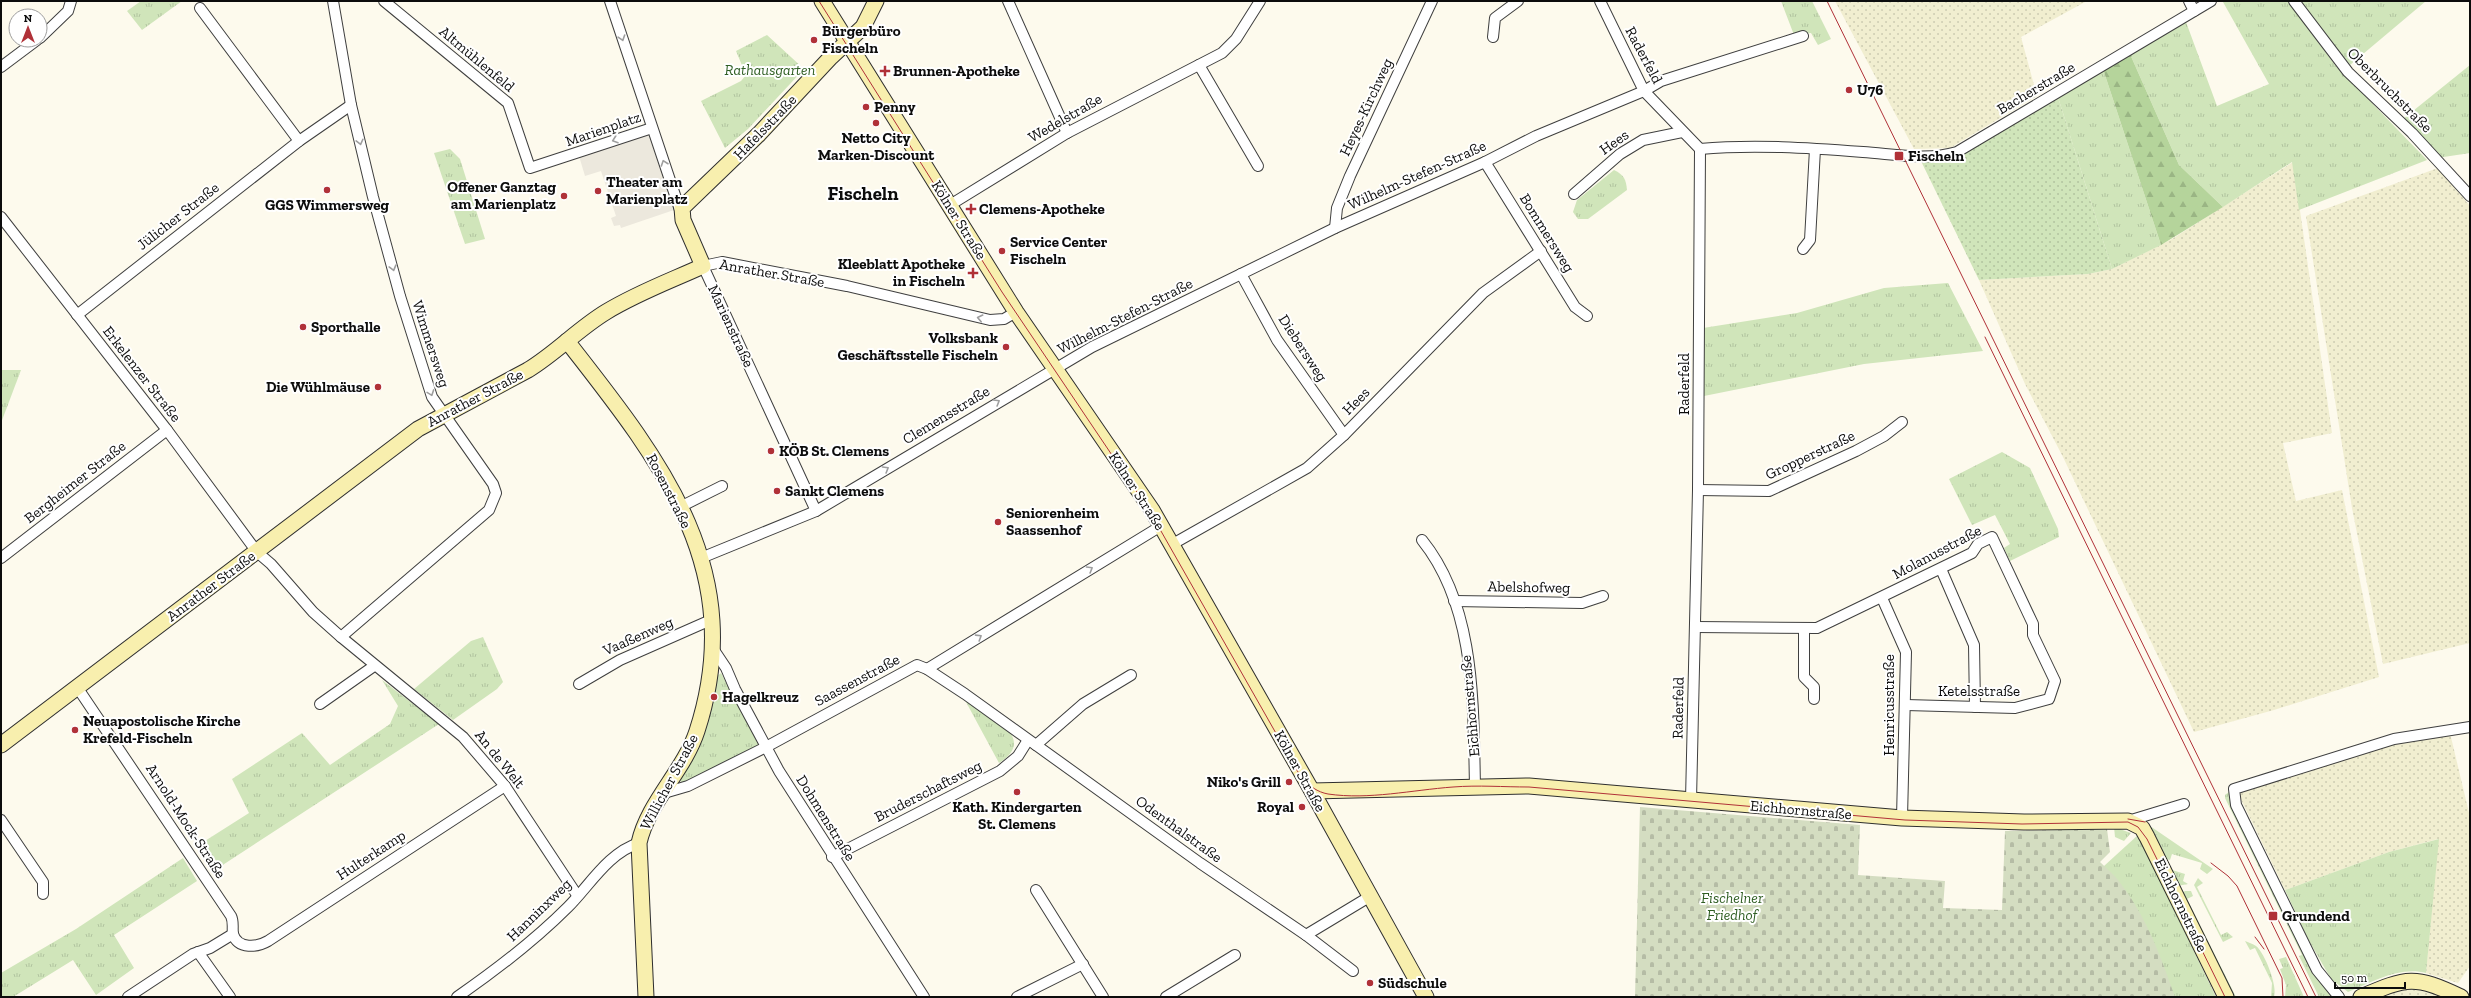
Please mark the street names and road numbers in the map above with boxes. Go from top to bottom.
street label: Altmühlenfeld [436,22,519,96]
street label: Raderfeld [1621,23,1667,87]
street label: Oberbruchstraße [2344,44,2436,136]
street label: Heyes-Kirchweg [1336,55,1396,159]
street label: Bacherstraße [1994,58,2078,118]
street label: Wedelstraße [1025,90,1105,146]
street label: Hafelsstraße [730,91,800,163]
street label: Marienplatz [563,108,643,150]
street label: Hees [1596,126,1632,158]
street label: Wilhelm-Stefen-Straße [1345,136,1489,214]
street label: Kölner Straße [928,177,990,263]
street label: Jülicher Straße [133,178,223,254]
street label: Bommersweg [1516,190,1578,276]
street label: Anrather Straße [718,255,826,291]
street label: Wilhelm-Stefen-Straße [1054,274,1196,358]
street label: Marienstraße [704,282,758,370]
street label: Wimmersweg [408,298,454,390]
street label: Diebersweg [1275,311,1331,385]
street label: Erkelenzer Straße [99,322,185,426]
street label: Raderfeld [1675,352,1693,415]
street label: Anrather Straße [424,365,526,431]
street label: Clemensstraße [899,382,993,448]
street label: Hees [1339,383,1373,419]
street label: Gropperstraße [1762,426,1858,484]
street label: Bergheimer Straße [21,437,129,527]
street label: Kölner Straße [1105,448,1169,534]
street label: Rosenstraße [642,451,696,531]
street label: Molanusstraße [1890,521,1984,583]
street label: Anrather Straße [163,547,259,625]
street label: Abelshofweg [1487,577,1571,597]
street label: Vaaßenweg [599,613,676,660]
street label: Saassenstraße [811,650,903,710]
street label: Eichhornstraße [1457,654,1483,758]
street label: Henricusstraße [1880,654,1898,756]
street label: Raderfeld [1668,676,1688,739]
street label: Ketelsstraße [1938,682,2020,700]
street label: An de Welt [471,726,529,792]
street label: Kölner Straße [1270,727,1330,815]
street label: Willicher Straße [636,731,702,833]
street label: Bruderschaftsweg [871,756,985,826]
street label: Arnold-Mock-Straße [142,760,230,882]
street label: Dohmenstraße [792,772,860,864]
street label: Odenthalstraße [1132,792,1226,866]
street label: Eichhornstraße [1749,797,1853,823]
street label: Hulterkamp [333,826,409,884]
street label: Eichhornstraße [2151,855,2211,955]
street label: Hanninxweg [503,875,575,945]

